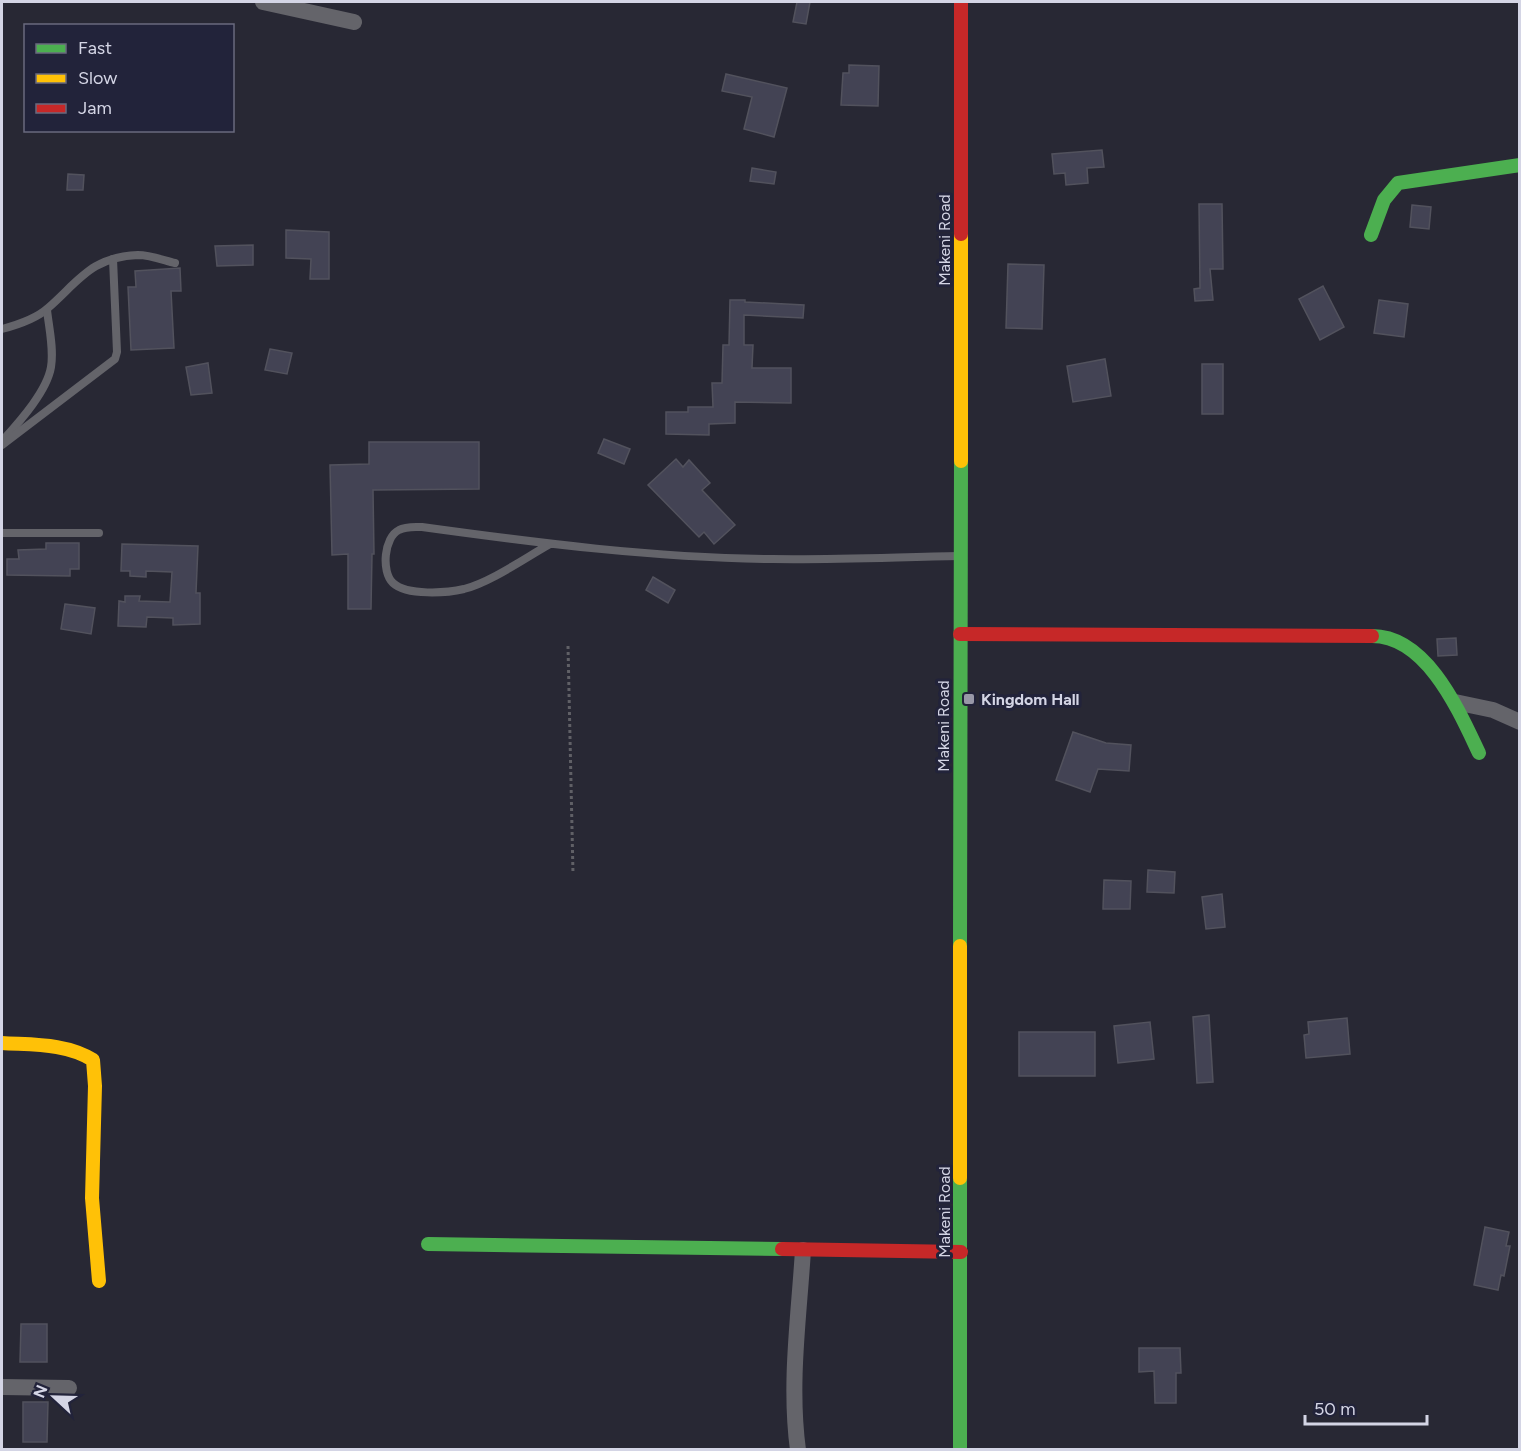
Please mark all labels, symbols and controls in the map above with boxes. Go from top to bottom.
legend [24,24,234,132]
text: Fast [78,37,112,59]
text: Slow [78,67,117,89]
text: Jam [78,97,112,119]
street label: Makeni Road [935,194,954,286]
street label: Makeni Road [934,680,953,772]
place label: Kingdom Hall [981,690,1080,709]
marker: Kingdom Hall [962,692,976,706]
street label: Makeni Road [935,1166,954,1258]
north arrow [24,1367,84,1427]
text: N [29,1382,52,1401]
scale bar [1305,1388,1426,1426]
text: 50 m [1314,1398,1356,1420]

